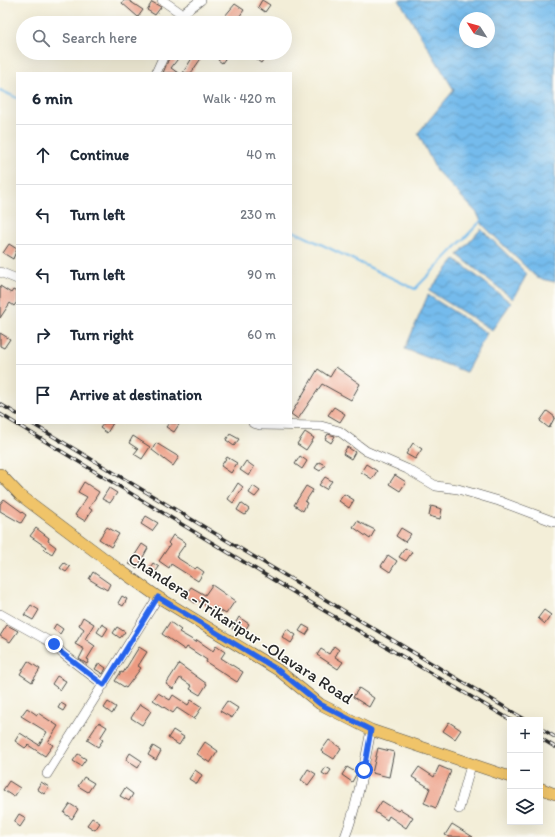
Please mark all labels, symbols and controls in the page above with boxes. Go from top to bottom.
north arrow [459,12,495,48]
search box [16,16,292,60]
icon: search [30,27,52,49]
text: Search here [62,29,137,47]
text: 6 min [32,88,73,108]
text: Walk · 420 m [203,91,276,106]
icon: ahead [32,144,54,166]
text: Continue [70,146,129,164]
text: 40 m [246,147,276,162]
icon: left [32,204,54,226]
text: Turn left [70,206,125,224]
text: 230 m [240,207,276,222]
icon: left [32,264,54,286]
text: Turn left [70,266,125,284]
text: 90 m [247,267,276,282]
icon: right [32,324,54,346]
text: Turn right [70,326,134,344]
text: 60 m [247,327,276,342]
icon: arrive [32,384,54,406]
text: Arrive at destination [70,386,202,404]
street label: Chandera -Trikaripur -Olavara Road [125,548,358,709]
route end [45,635,63,653]
map controls [507,717,543,825]
button: + [507,717,543,753]
button: − [507,753,543,789]
route start [355,761,373,779]
button: layers [507,789,543,825]

